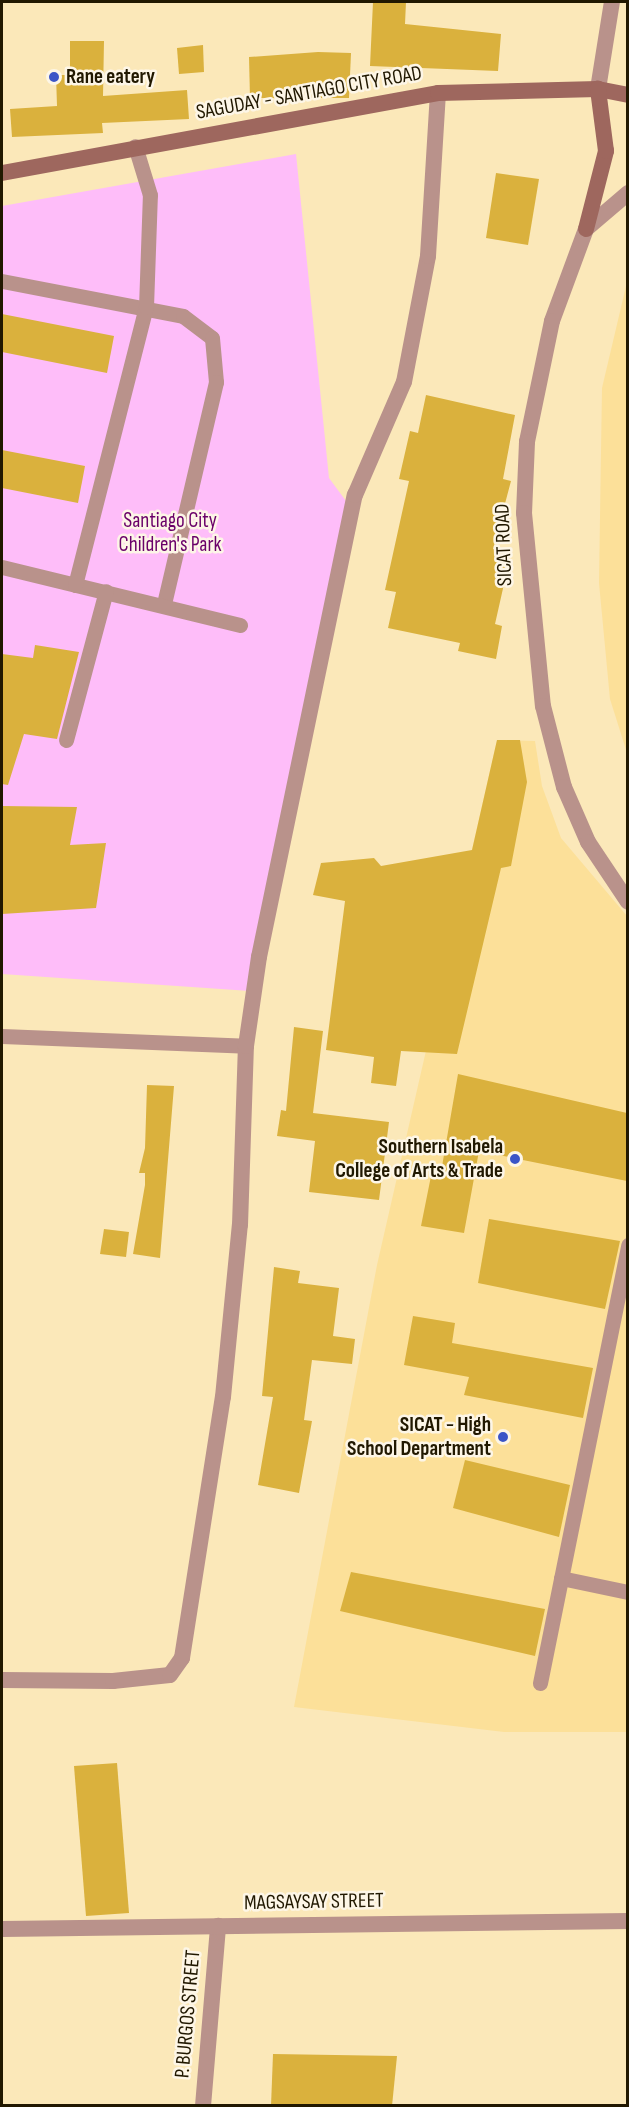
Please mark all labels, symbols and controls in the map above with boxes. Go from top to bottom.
street label: SAGUDAY - SANTIAGO CITY ROAD [194,61,424,125]
place label: Rane eatery [66,64,155,90]
marker: Rane eatery [47,70,61,84]
street label: SICAT ROAD [490,503,518,587]
park label: Santiago City Children's Park [118,508,222,558]
place label: Southern Isabela College of Arts & Trade [335,1134,503,1184]
marker: Southern Isabela College of Arts & Trade [508,1152,522,1166]
place label: SICAT - High School Department [347,1412,491,1462]
marker: SICAT - High School Department [496,1430,510,1444]
street label: MAGSAYSAY STREET [244,1888,384,1916]
street label: P. BURGOS STREET [170,1949,206,2079]

